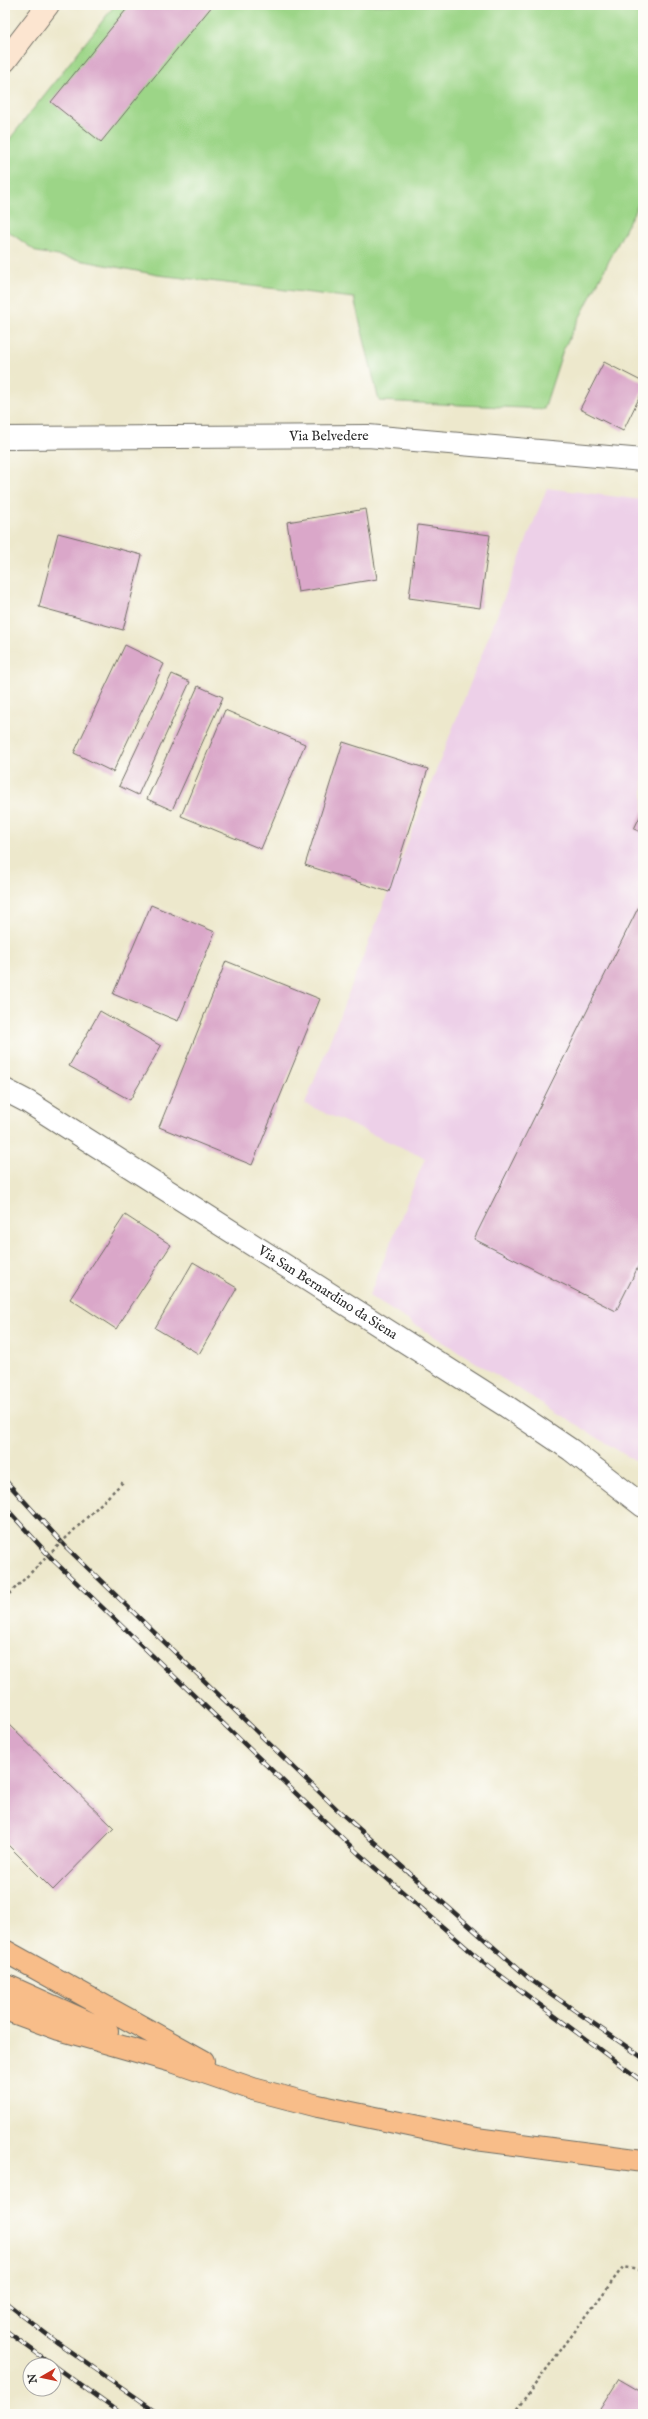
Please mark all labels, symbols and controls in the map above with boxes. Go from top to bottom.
street label: Via Belvedere [288,427,369,445]
street label: Via San Bernardino da Siena [254,1241,402,1344]
north arrow [22,2357,62,2397]
text: N [25,2372,41,2385]

